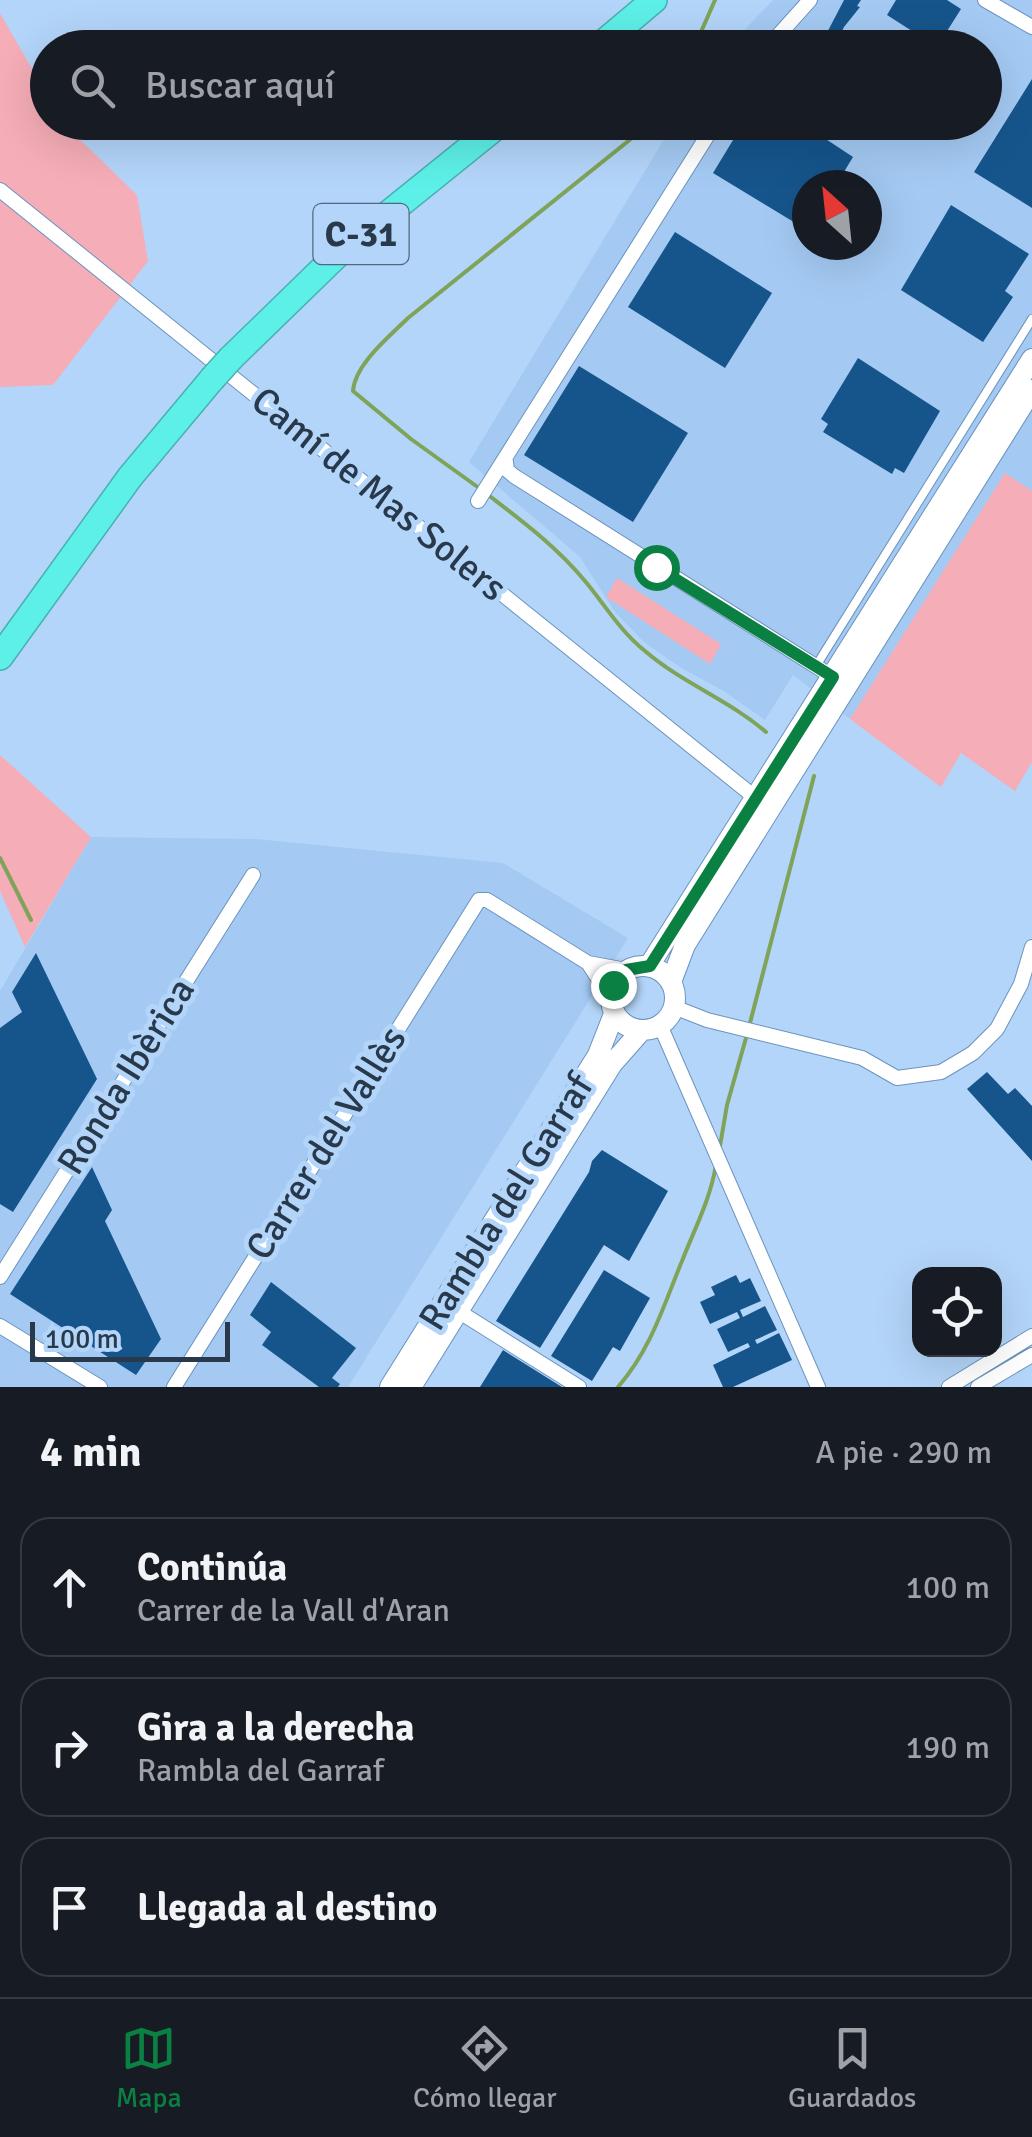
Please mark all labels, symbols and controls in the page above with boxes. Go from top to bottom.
search box [30,30,1002,140]
icon: search [65,58,120,113]
text: Buscar aquí [145,62,335,109]
north arrow [792,170,882,260]
road number: C-31 [314,204,408,264]
street label: Camí de Mas Solers [242,377,516,611]
route start [634,545,680,591]
route end [591,963,637,1009]
street label: Ronda Ibèrica [47,969,205,1183]
street label: Carrer del Vallès [236,1018,416,1268]
street label: Rambla del Garraf [408,1063,605,1339]
map controls [912,1267,1002,1357]
button: locate [912,1267,1002,1357]
scale bar [30,1317,230,1362]
text: 100 m [45,1322,119,1356]
text: 4 min [40,1427,141,1478]
text: A pie · 290 m [816,1433,992,1472]
text: Continúa [137,1544,287,1591]
icon: ahead [42,1560,97,1615]
text: 100 m [906,1568,990,1607]
text: Carrer de la Vall d'Aran [137,1591,450,1630]
text: Gira a la derecha [137,1704,414,1751]
icon: right [42,1720,97,1775]
text: 190 m [906,1728,990,1767]
text: Rambla del Garraf [137,1751,384,1790]
icon: arrive [42,1880,97,1935]
text: Llegada al destino [137,1884,437,1931]
tab: Mapa [116,2021,182,2115]
tab: Cómo llegar [413,2021,557,2115]
tab: Guardados [788,2021,916,2115]

